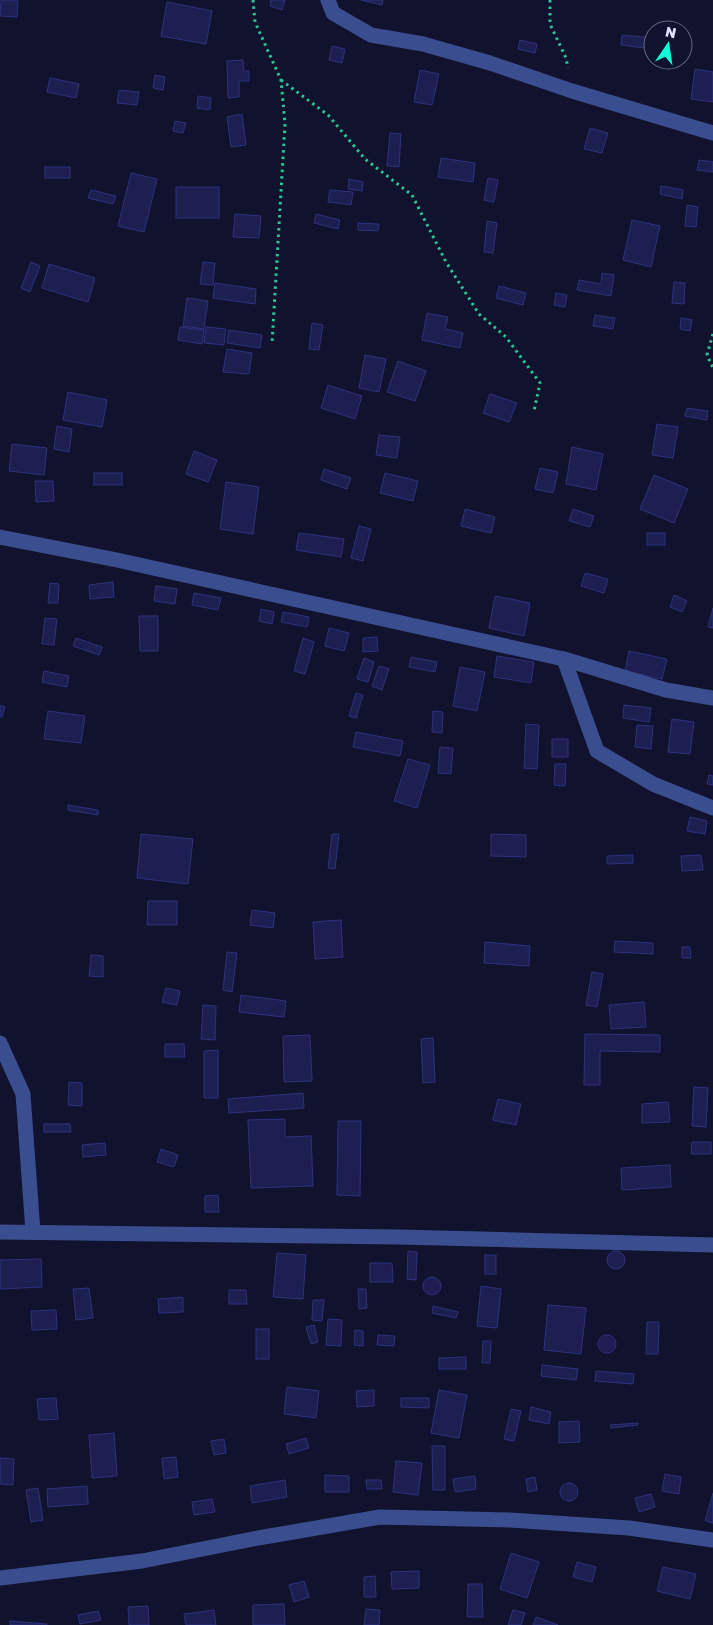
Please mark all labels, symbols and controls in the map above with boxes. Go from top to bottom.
north arrow [643,20,693,70]
text: N [664,22,678,41]

